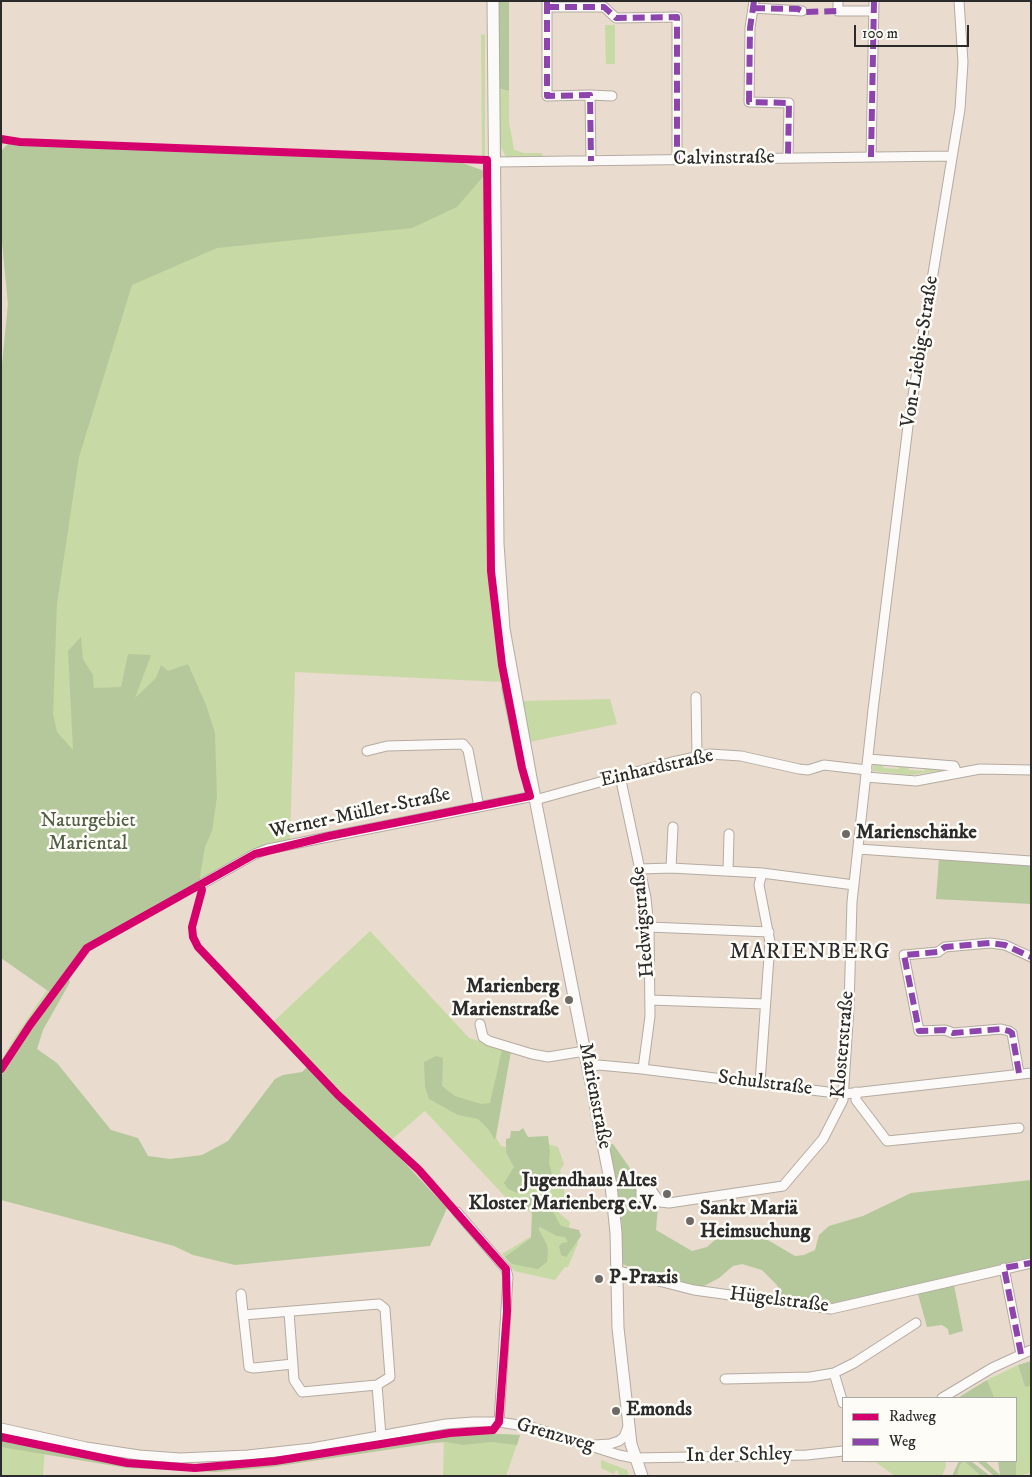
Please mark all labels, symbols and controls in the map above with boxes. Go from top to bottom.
scale bar [857,15,972,47]
text: 100 m [862,24,898,43]
street label: Calvinstraße [673,146,775,172]
street label: Von-Liebig-Straße [897,274,945,430]
street label: Einhardstraße [598,744,716,794]
street label: Werner-Müller-Straße [268,783,452,845]
park label: Naturgebiet Mariental [40,810,136,857]
place label: Marienschänke [856,822,977,846]
marker: Marienschänke [840,828,852,840]
street label: Hedwigstraße [627,865,661,979]
district label: MARIENBERG [728,940,892,966]
place label: Marienberg Marienstraße [452,976,559,1023]
street label: Klosterstraße [827,990,861,1100]
marker: Marienberg Marienstraße [563,994,575,1006]
street label: Marienstraße [572,1041,616,1151]
street label: Schulstraße [717,1066,813,1102]
place label: Jugendhaus Altes Kloster Marienberg e.V. [469,1170,657,1217]
marker: Jugendhaus Altes Kloster Marienberg e.V. [661,1188,673,1200]
place label: Sankt Mariä Heimsuchung [700,1198,810,1245]
marker: Sankt Mariä Heimsuchung [684,1215,696,1227]
place label: P-Praxis [609,1267,678,1291]
marker: P-Praxis [593,1273,605,1285]
street label: Hügelstraße [728,1283,830,1319]
legend [842,1397,1017,1462]
place label: Emonds [626,1399,692,1423]
marker: Emonds [610,1405,622,1417]
text: Radweg [889,1407,936,1426]
street label: Grenzweg [513,1413,597,1459]
text: Weg [889,1432,916,1451]
street label: In der Schley [686,1443,792,1469]

